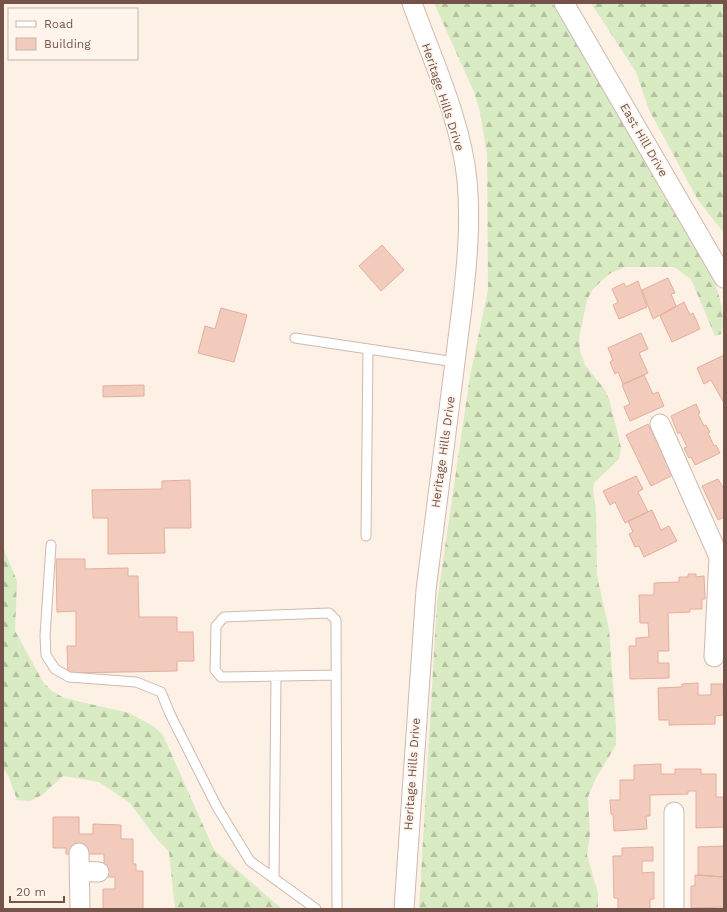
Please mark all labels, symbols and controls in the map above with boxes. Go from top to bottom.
legend [8,8,138,60]
text: Road [44,17,73,31]
text: Building [44,37,91,51]
street label: Heritage Hills Drive [419,41,467,153]
street label: East Hill Drive [617,101,671,179]
street label: Heritage Hills Drive [428,395,458,509]
street label: Heritage Hills Drive [401,717,423,831]
scale bar [10,878,64,904]
text: 20 m [16,885,46,899]

